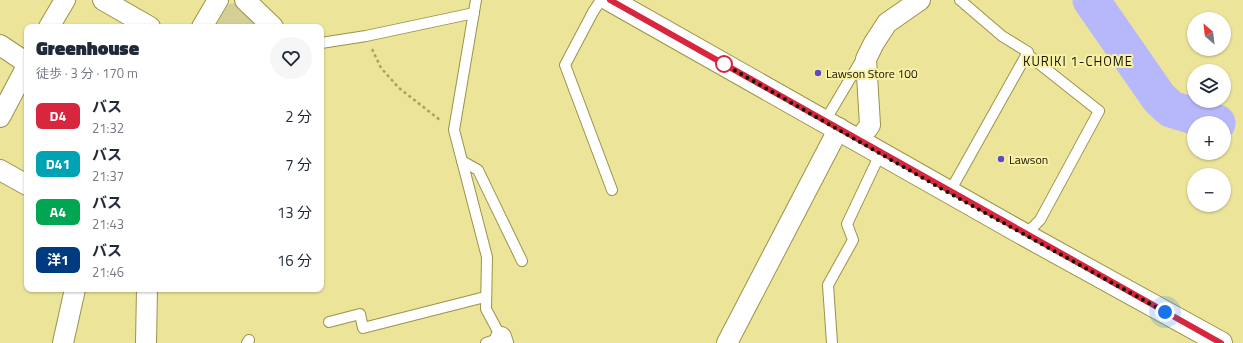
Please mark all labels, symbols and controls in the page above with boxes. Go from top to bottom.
north arrow [1187,12,1231,56]
map controls [1187,12,1231,212]
text: Greenhouse [36,33,139,62]
button: heart [270,37,312,79]
district label: KURIKI 1-CHOME [1023,51,1133,71]
unlabelled marker [715,55,733,73]
text: 徒歩 · 3 分 · 170 m [36,63,138,83]
place label: Lawson Store 100 [826,64,918,83]
button: layers [1187,64,1231,108]
marker: Lawson Store 100 [813,68,823,78]
text: バス [92,95,122,118]
text: D4 [50,105,66,126]
text: 2 分 [285,105,312,128]
button: + [1187,116,1231,160]
text: 21:32 [92,118,124,138]
text: バス [92,143,122,166]
place label: Lawson [1009,150,1048,169]
text: D41 [46,153,70,174]
text: 7 分 [285,153,312,176]
marker: Lawson [996,154,1006,164]
text: 21:37 [92,166,124,186]
button: − [1187,168,1231,212]
text: バス [92,191,122,214]
text: A4 [50,201,66,222]
text: 13 分 [277,201,312,224]
text: 21:43 [92,214,124,234]
text: バス [92,239,122,262]
text: 洋1 [47,249,69,270]
text: 16 分 [277,249,312,272]
text: 21:46 [92,262,124,282]
your location [1155,302,1175,322]

